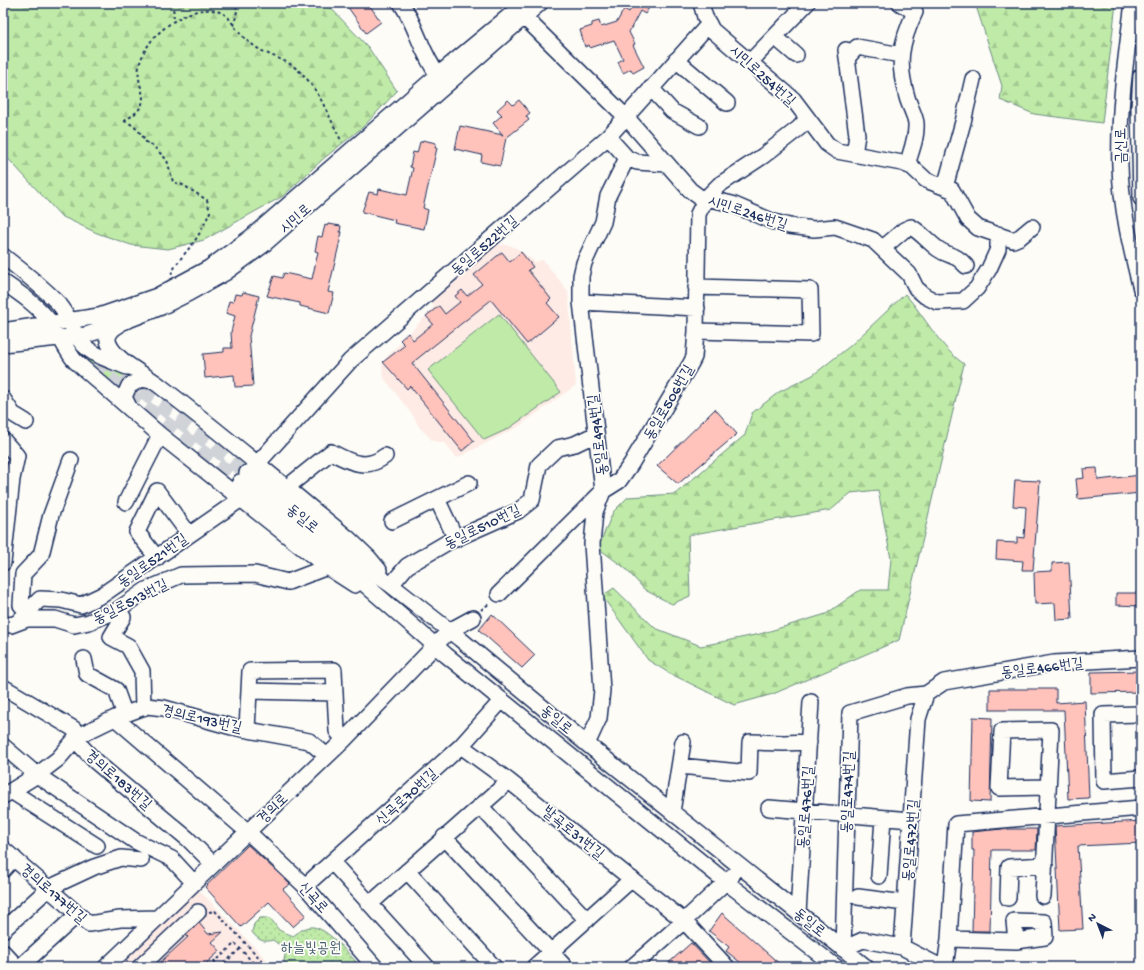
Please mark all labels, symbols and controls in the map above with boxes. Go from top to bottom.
street label: 시민로254번길 [725,42,798,111]
street label: 금신로 [1113,128,1131,164]
street label: 시민로246번길 [705,193,789,235]
street label: 시민로 [277,201,316,238]
street label: 동일로522번길 [448,213,523,281]
street label: 동일로506번길 [641,362,699,444]
street label: 동일로494번길 [585,393,613,477]
street label: 동일로 [282,501,321,538]
street label: 동일로510번길 [442,502,524,554]
street label: 동일로521번길 [115,531,192,592]
street label: 동일로513번길 [90,576,172,629]
street label: 동일로466번길 [1000,655,1084,683]
street label: 경의로193번길 [160,702,243,738]
street label: 동일로 [536,702,575,739]
street label: 경의로183번길 [81,747,155,814]
street label: 동일로474번길 [839,751,859,834]
street label: 신곡로70번길 [373,765,442,830]
street label: 동일로476번길 [795,765,819,849]
street label: 경의로 [254,790,293,828]
street label: 동일로472번길 [900,798,924,882]
street label: 발곡로31번길 [538,803,607,864]
street label: 경의로177번길 [16,861,90,928]
street label: 신곡로 [294,879,331,918]
north arrow [1078,904,1118,944]
street label: 동일로 [789,905,828,942]
text: N [1086,911,1099,925]
park label: 하늘빛공원 [281,940,341,958]

